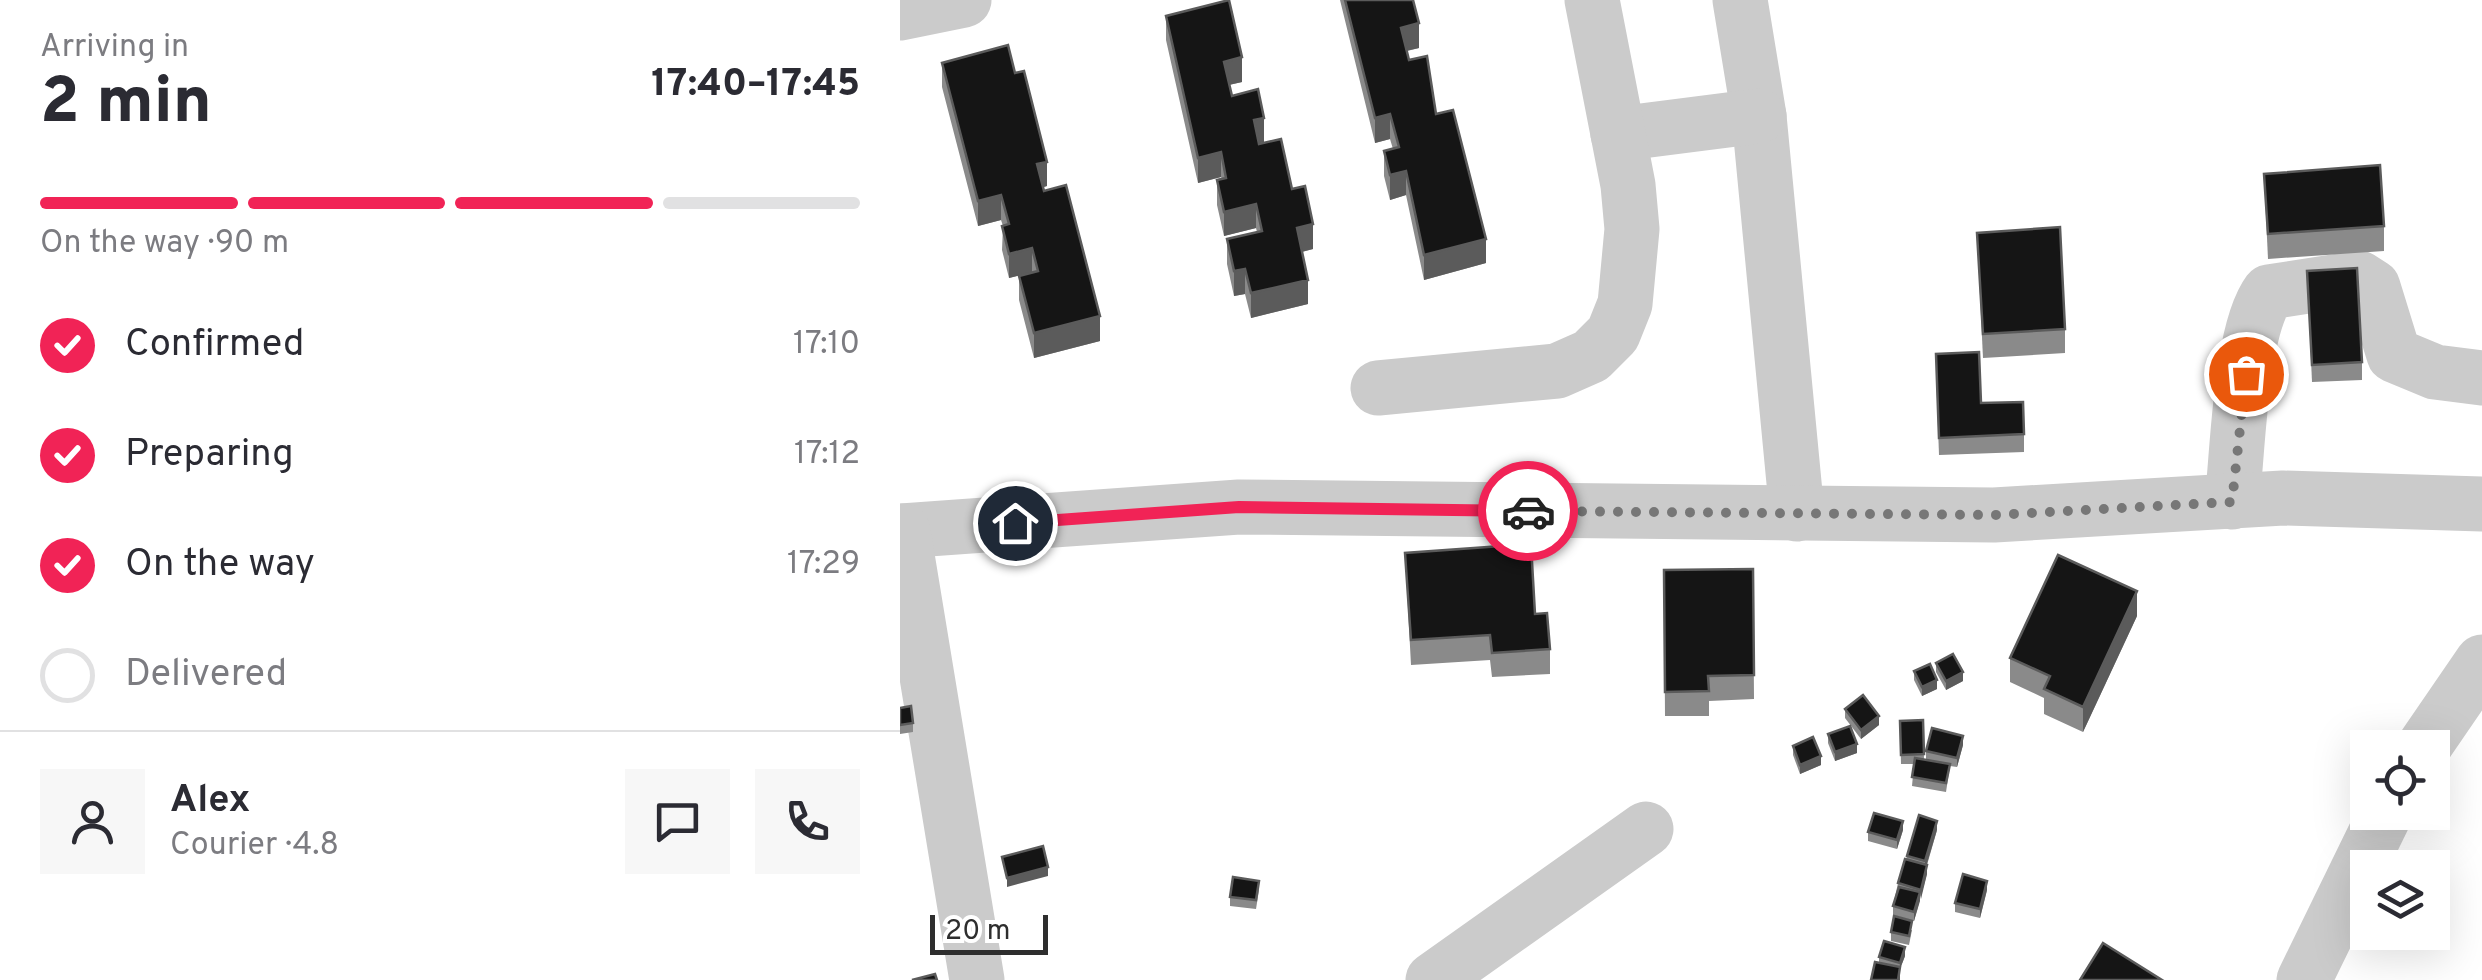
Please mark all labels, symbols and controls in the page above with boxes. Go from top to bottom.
text: Arriving in [40,28,189,68]
text: 17:40–17:45 [651,61,860,110]
text: 2 min [40,64,212,146]
text: On the way · 90 m [40,224,289,264]
icon: check [40,318,95,373]
text: Confirmed [125,321,304,370]
text: 17:10 [793,325,860,365]
pin [2204,332,2289,417]
icon: bag [2219,347,2274,402]
icon: check [40,428,95,483]
text: Preparing [125,431,294,480]
text: 17:12 [794,435,860,475]
courier [1478,461,1578,561]
pin [973,481,1058,566]
icon: car [1501,484,1556,539]
icon: home [988,496,1043,551]
icon: check [40,538,95,593]
text: On the way [125,541,315,590]
text: 17:29 [787,545,860,585]
text: Delivered [125,651,287,700]
map controls [2350,730,2450,950]
button: locate [2350,730,2450,830]
button: person [40,769,145,874]
button: chat [625,769,730,874]
button: phone [755,769,860,874]
text: Alex [170,777,250,826]
text: Courier · 4.8 [170,826,339,866]
button: layers [2350,850,2450,950]
scale bar [930,910,1048,954]
text: 20 m [945,914,1010,950]

